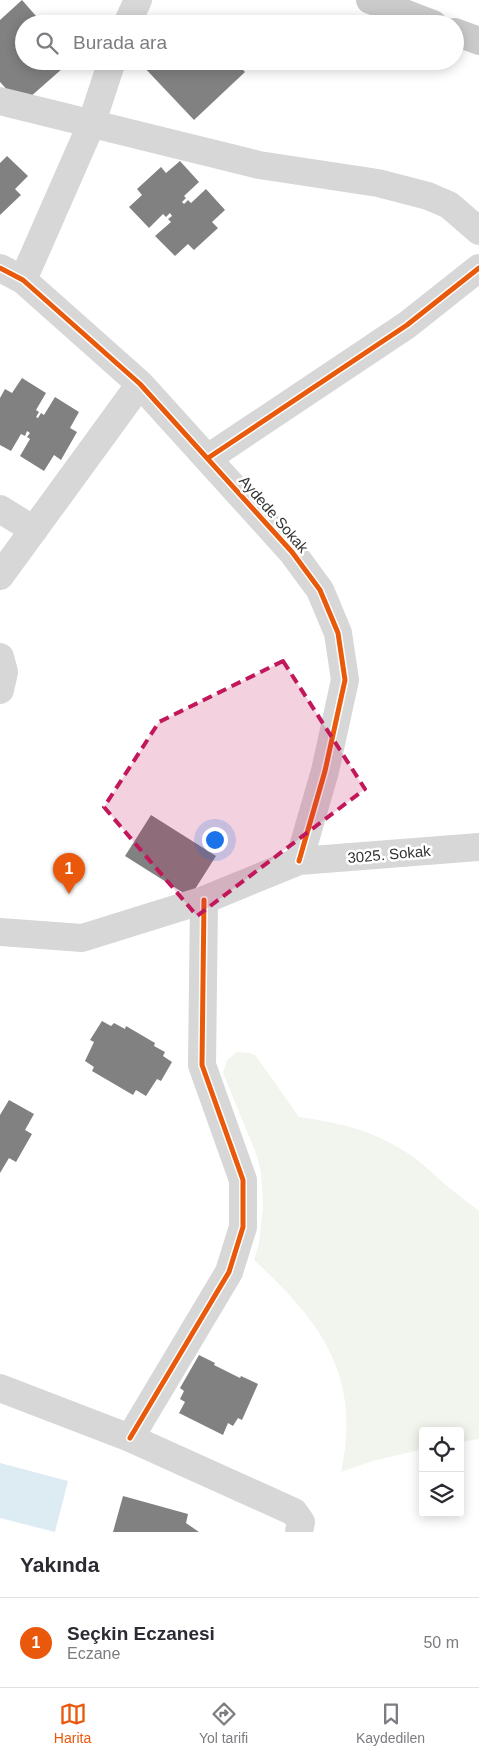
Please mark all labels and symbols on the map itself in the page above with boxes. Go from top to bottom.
street label: Aydede Sokak [236,472,312,556]
your location [202,827,228,853]
street label: 3025. Sokak [347,842,432,866]
pin: 1 [53,853,85,894]

